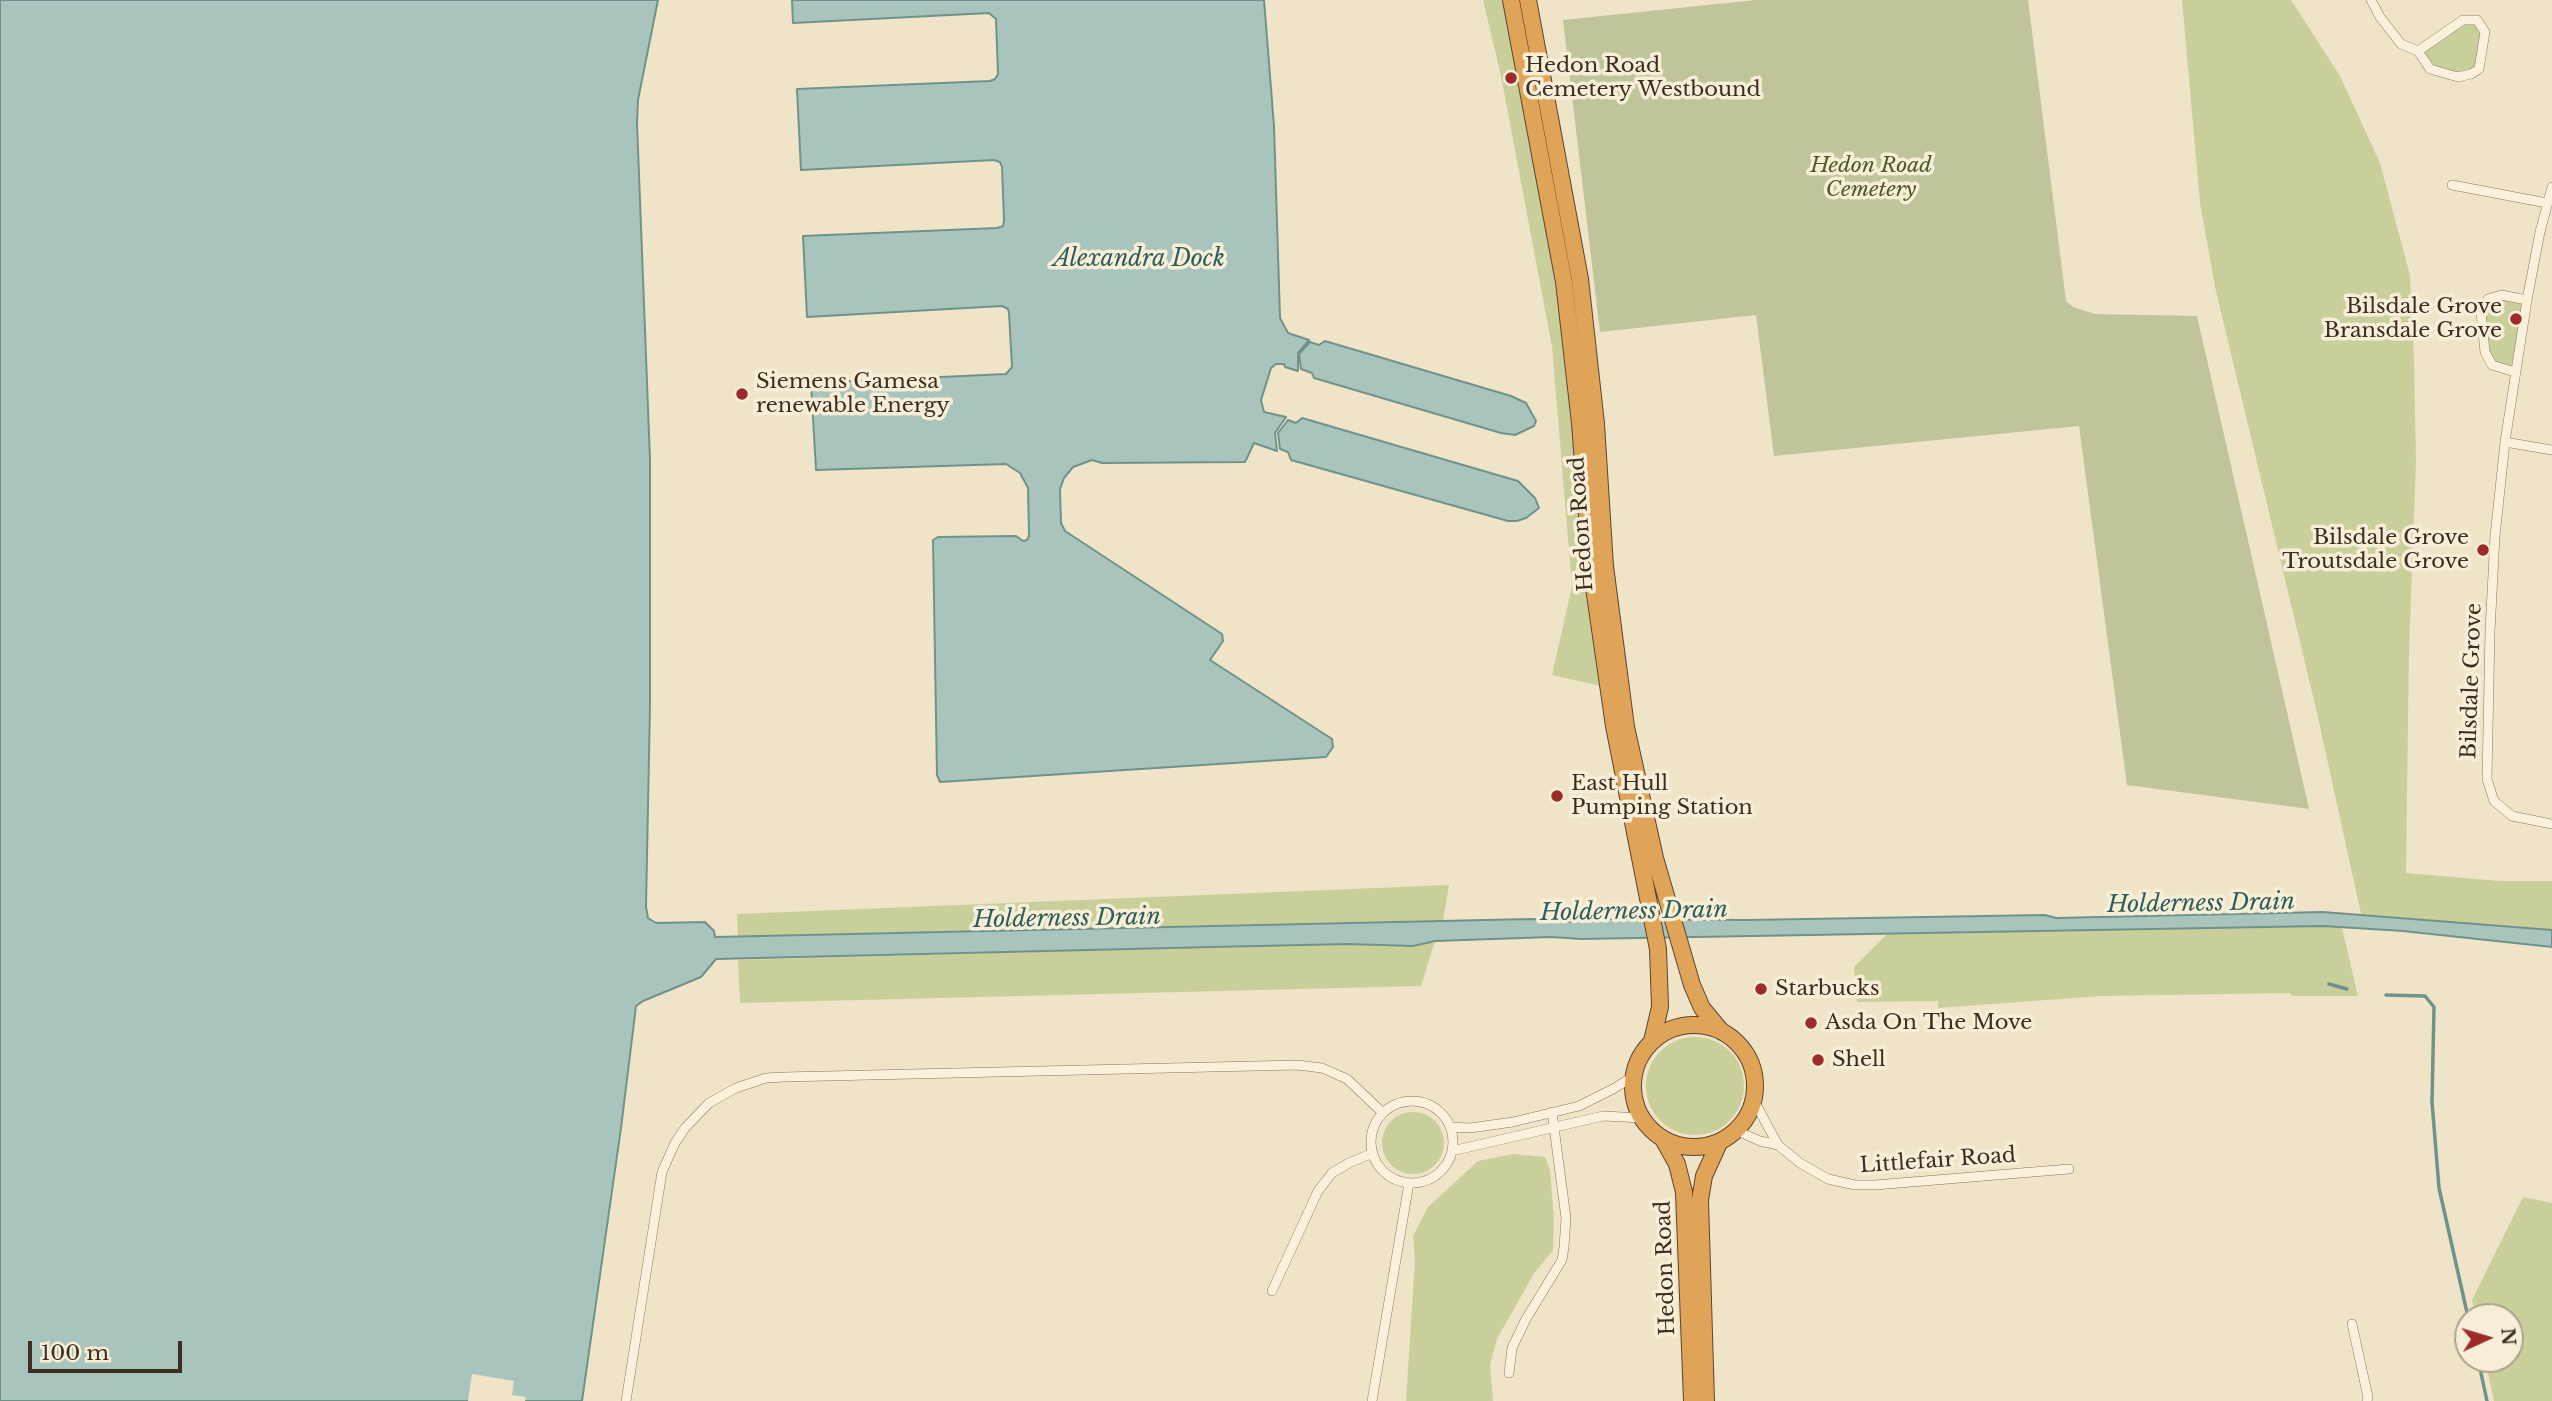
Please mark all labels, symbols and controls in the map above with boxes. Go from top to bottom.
place label: Hedon Road Cemetery Westbound [1525,53,1761,103]
marker: Hedon Road Cemetery Westbound [1503,70,1519,86]
park label: Hedon Road Cemetery [1810,153,1932,203]
water label: Alexandra Dock [1053,246,1225,274]
place label: Bilsdale Grove Bransdale Grove [2324,294,2502,344]
marker: Bilsdale Grove Bransdale Grove [2508,311,2524,327]
place label: Siemens Gamesa renewable Energy [756,369,950,419]
marker: Siemens Gamesa renewable Energy [734,386,750,402]
street label: Hedon Road [1565,456,1599,592]
place label: Bilsdale Grove Troutsdale Grove [2282,525,2469,575]
marker: Bilsdale Grove Troutsdale Grove [2475,542,2491,558]
street label: Bilsdale Grove [2457,603,2487,759]
place label: East Hull Pumping Station [1571,771,1753,821]
marker: East Hull Pumping Station [1549,788,1565,804]
water label: Holderness Drain [2107,889,2295,919]
water label: Holderness Drain [1540,897,1728,927]
water label: Holderness Drain [973,904,1161,934]
place label: Starbucks [1775,976,1880,1002]
marker: Starbucks [1753,981,1769,997]
place label: Asda On The Move [1825,1010,2032,1036]
marker: Asda On The Move [1803,1015,1819,1031]
place label: Shell [1832,1047,1886,1073]
marker: Shell [1810,1052,1826,1068]
street label: Littlefair Road [1859,1143,2017,1179]
street label: Hedon Road [1651,1200,1681,1336]
north arrow [2454,1303,2524,1373]
text: N [2496,1327,2521,1346]
scale bar [32,1328,186,1372]
text: 100 m [41,1340,109,1366]

